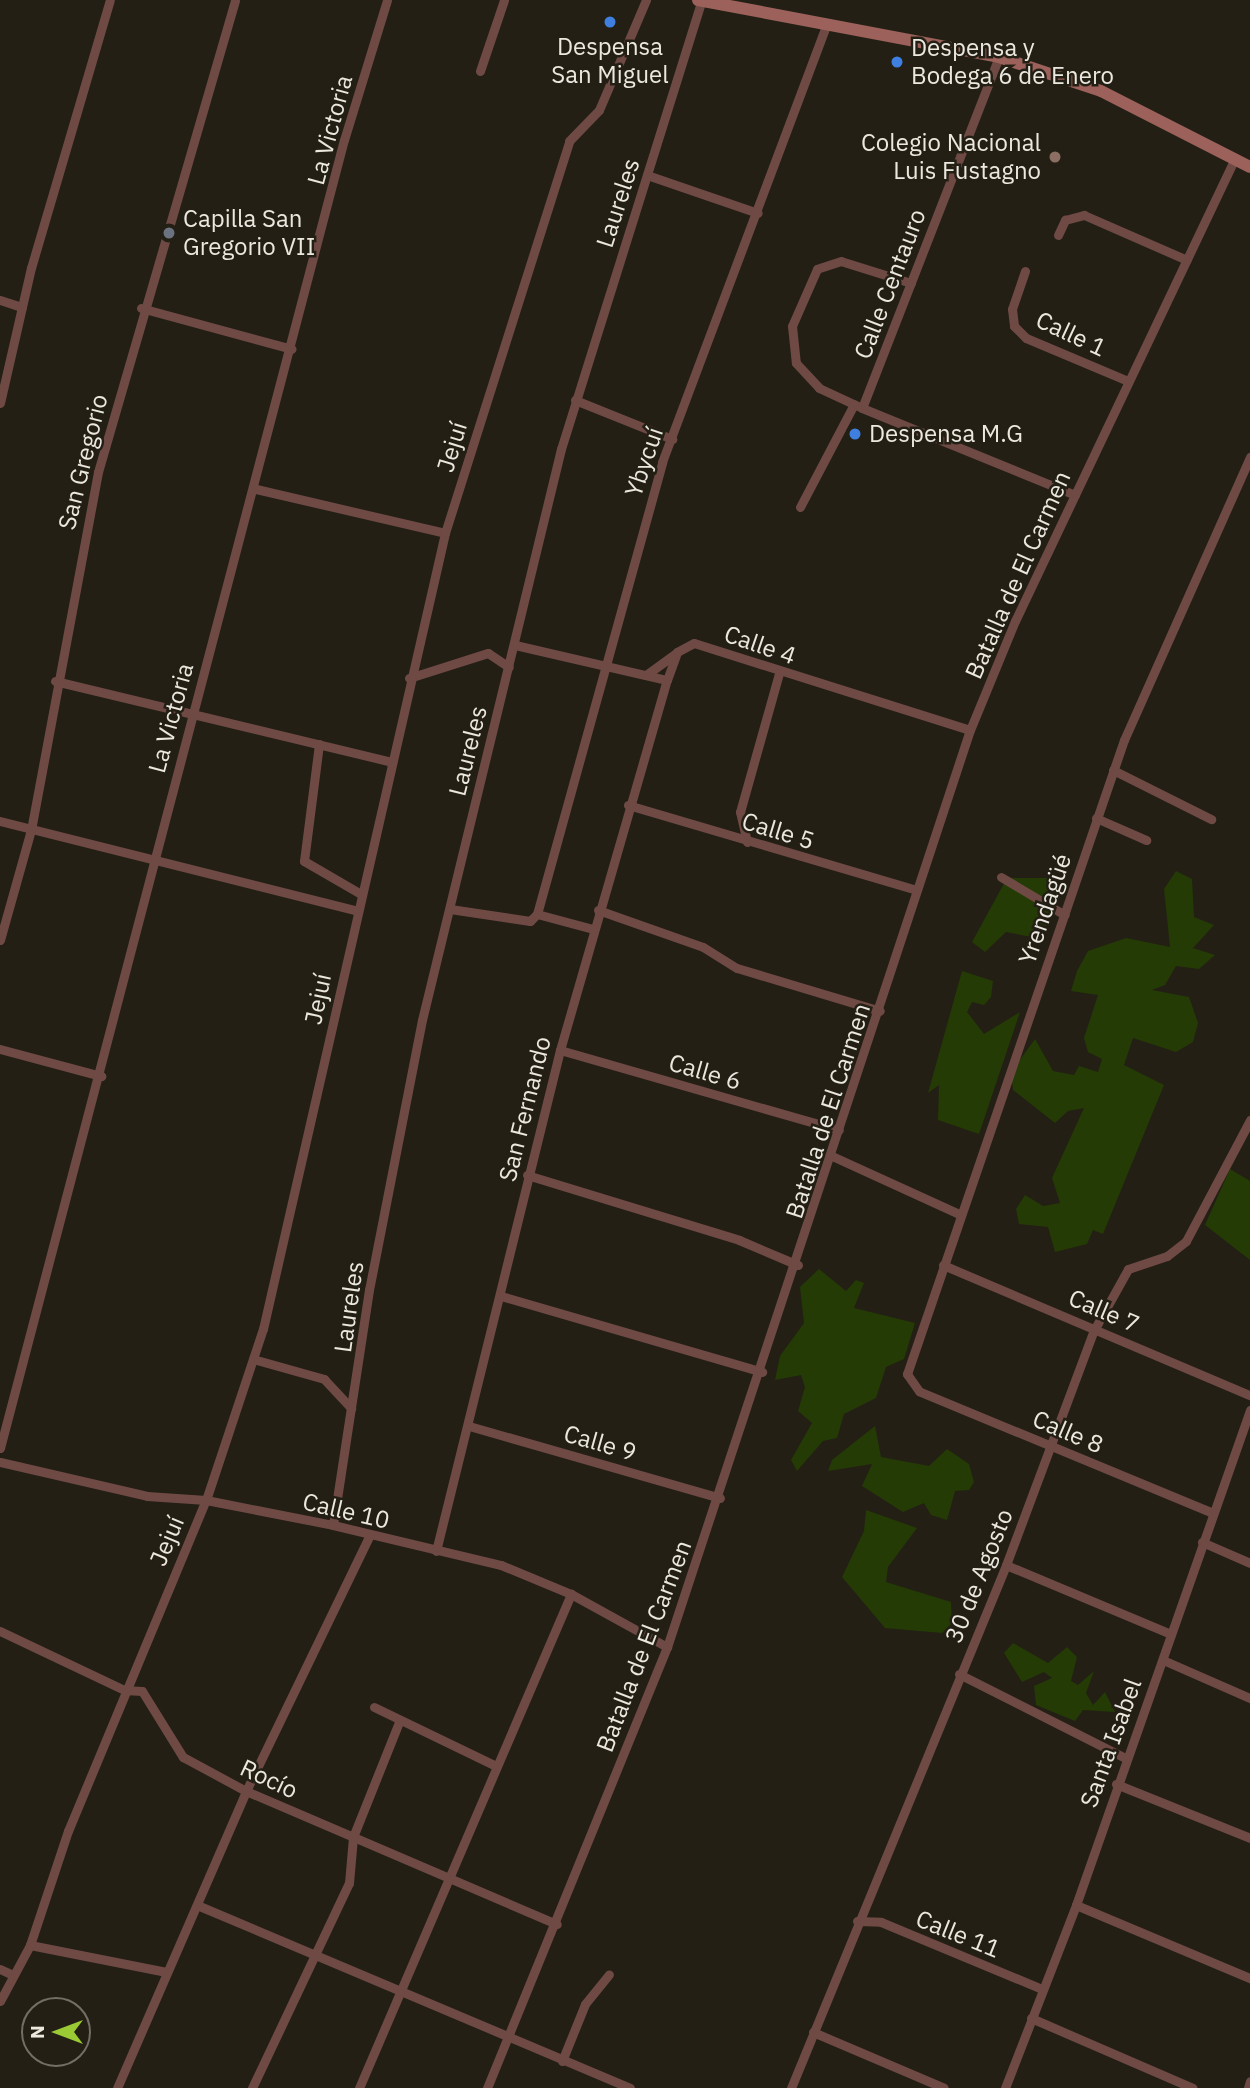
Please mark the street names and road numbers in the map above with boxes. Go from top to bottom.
street label: La Victoria [302,72,358,188]
street label: Laureles [590,155,646,251]
street label: Calle Centauro [848,205,932,363]
street label: Calle 1 [1031,305,1111,363]
street label: San Gregorio [52,391,114,533]
street label: Jejuí [431,418,473,476]
street label: Ybycuí [619,424,669,500]
street label: Batalla de El Carmen [959,467,1077,683]
street label: Calle 4 [720,619,800,671]
street label: La Victoria [143,660,199,776]
street label: Laureles [443,703,493,799]
street label: Calle 5 [738,806,818,856]
street label: Yrendagüé [1013,850,1077,968]
street label: Jejuí [299,971,337,1027]
street label: Batalla de El Carmen [780,1000,876,1222]
street label: San Fernando [493,1034,557,1184]
street label: Calle 6 [666,1048,744,1096]
street label: Laureles [328,1260,370,1354]
street label: Calle 7 [1064,1283,1144,1339]
street label: Calle 8 [1028,1404,1108,1460]
street label: Calle 9 [561,1419,639,1467]
street label: Calle 10 [300,1487,392,1535]
street label: 30 de Agosto [939,1505,1019,1647]
street label: Jejuí [144,1512,190,1570]
street label: Batalla de El Carmen [590,1536,698,1756]
street label: Santa Isabel [1074,1675,1148,1811]
street label: Rocío [236,1753,302,1805]
street label: Calle 11 [912,1904,1004,1964]

